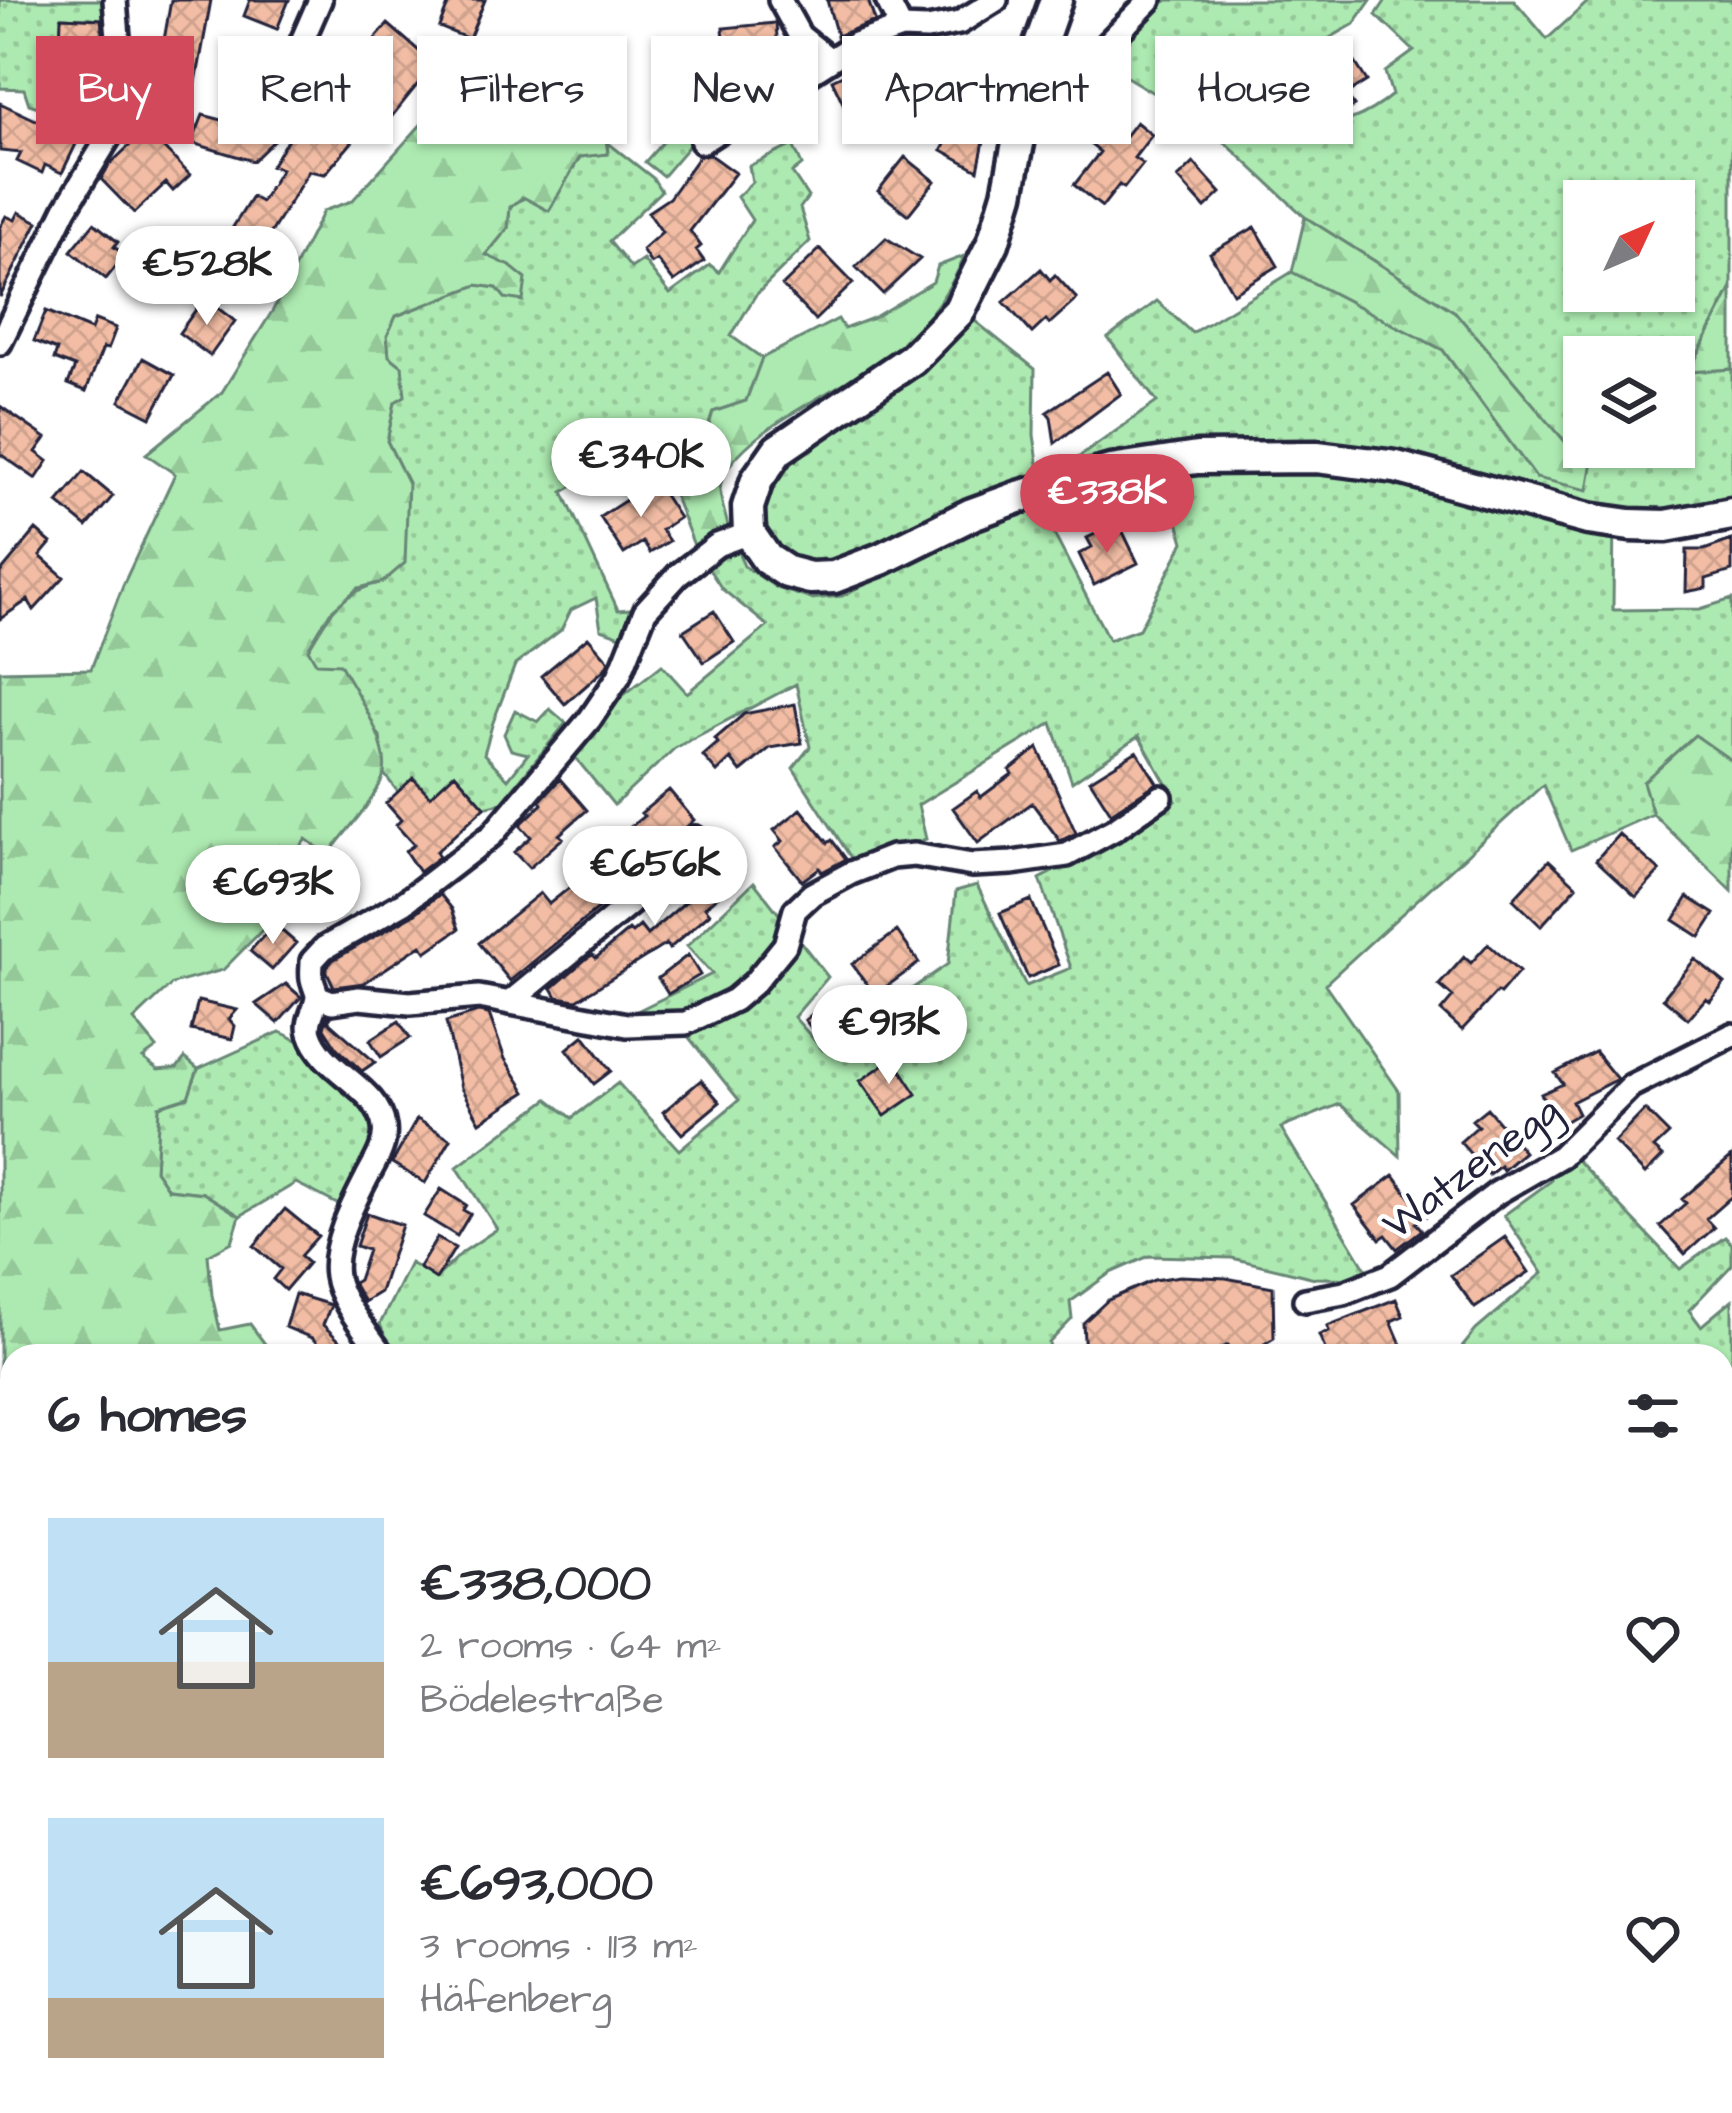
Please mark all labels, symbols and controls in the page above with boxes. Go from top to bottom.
chip: Buy [36,36,194,144]
chip: Rent [218,36,393,144]
chip: Filters [417,36,627,144]
chip: New [651,36,818,144]
chip: Apartment [842,36,1131,144]
chip: House [1155,36,1353,144]
north arrow [1563,180,1695,312]
map controls [1563,180,1695,468]
pin: €528K [123,226,291,328]
text: €528K [142,238,272,292]
button: layers [1563,336,1695,468]
pin: €340K [557,418,725,520]
text: €340K [578,430,704,484]
pin: €338K [1023,454,1191,556]
text: €338K [1047,466,1167,520]
pin: €656K [571,826,739,928]
text: €656K [589,838,721,892]
pin: €693K [189,845,357,947]
text: €693K [212,857,334,911]
pin: €913K [805,985,973,1087]
text: €913K [838,997,940,1051]
street label: Watzenegg [1371,1083,1572,1254]
text: 6 homes [48,1381,247,1452]
icon: filters [1620,1383,1686,1449]
text: €338,000 [420,1549,651,1620]
icon: home [144,1566,288,1710]
icon: heart [1620,1605,1686,1671]
text: 2 rooms · 64 m² [420,1620,722,1674]
text: Bödelestraße [420,1674,664,1728]
text: €693,000 [420,1849,653,1920]
icon: home [144,1866,288,2010]
icon: heart [1620,1905,1686,1971]
text: 3 rooms · 113 m² [420,1920,698,1974]
text: Häfenberg [420,1974,612,2028]

